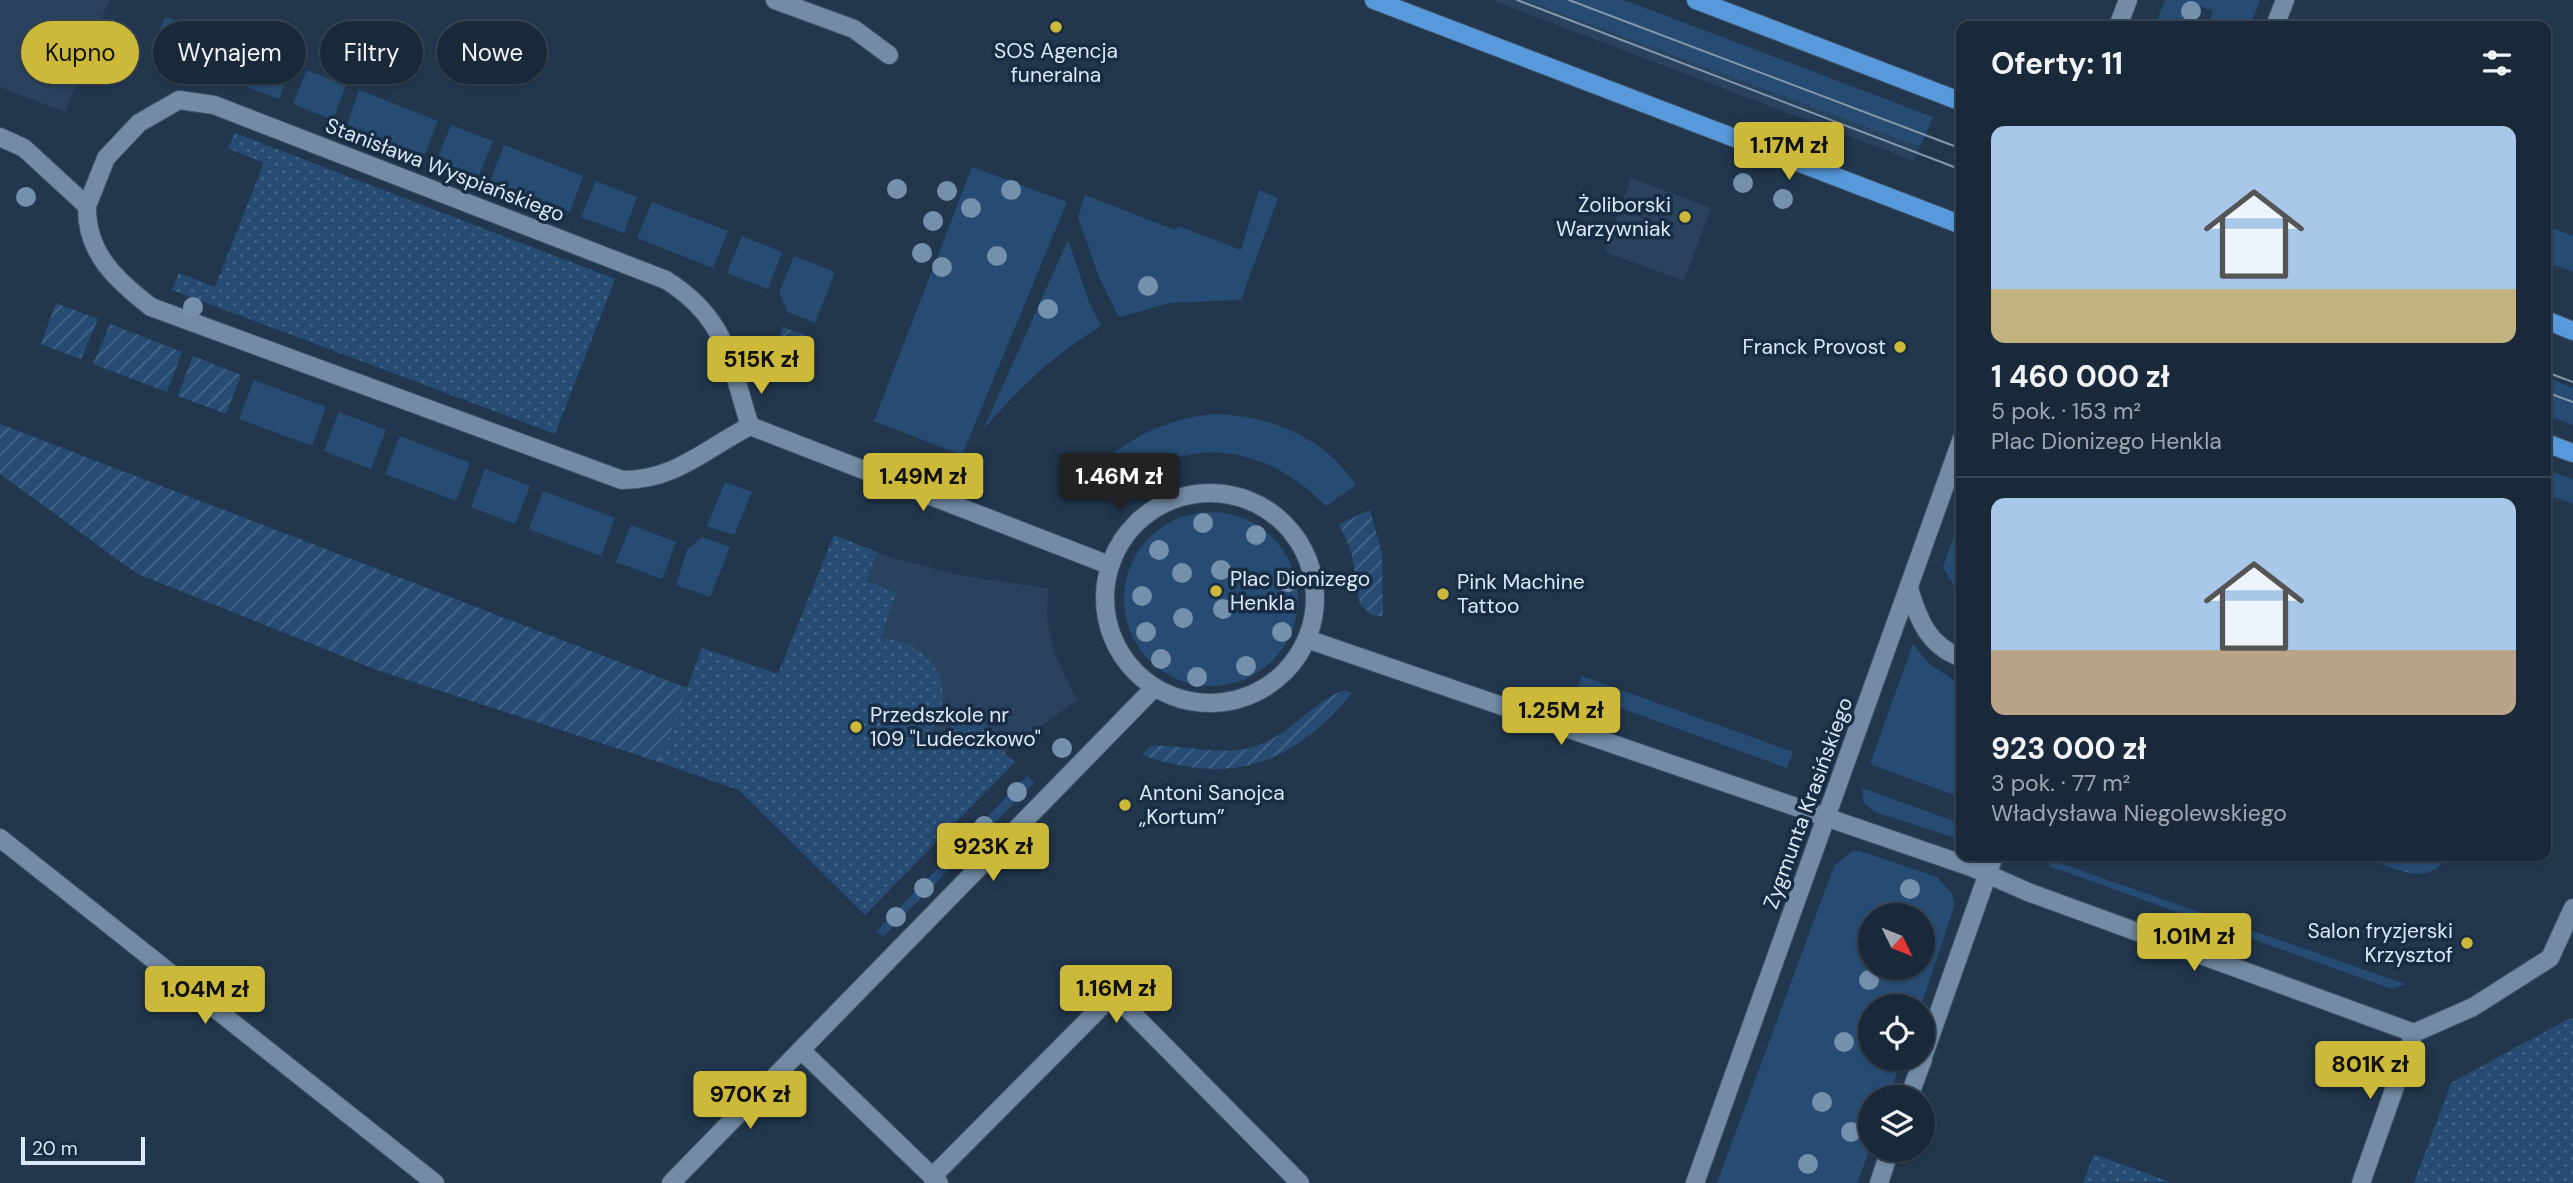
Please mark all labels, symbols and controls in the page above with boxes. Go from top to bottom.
marker: SOS Agencja funeralna [1048,19,1064,35]
chip: Kupno [21,21,139,84]
chip: Wynajem [153,21,306,84]
chip: Filtry [320,21,423,84]
chip: Nowe [437,21,547,84]
place label: SOS Agencja funeralna [994,37,1118,89]
text: Oferty: 11 [1991,44,2123,83]
icon: filters [2478,44,2516,82]
street label: Stanisława Wyspiańskiego [321,111,569,229]
pin: 1.17M zł [1717,122,1861,182]
text: 1.17M zł [1750,130,1828,160]
icon: home [2191,171,2317,297]
place label: Żoliborski Warzywniak [1556,191,1671,243]
marker: Żoliborski Warzywniak [1677,209,1693,225]
place label: Franck Provost [1743,333,1886,361]
pin: 515K zł [696,336,826,396]
marker: Franck Provost [1892,339,1908,355]
text: 515K zł [723,344,799,374]
text: 1 460 000 zł [1991,357,2170,396]
text: 5 pok. · 153 m² [1991,396,2141,426]
text: Plac Dionizego Henkla [1991,426,2222,456]
pin: 1.49M zł [851,454,995,513]
pin: 1.46M zł [1047,454,1191,513]
text: 1.49M zł [879,461,967,491]
text: 1.46M zł [1075,461,1163,491]
icon: home [2191,543,2317,669]
place label: Plac Dionizego Henkla [1230,565,1370,617]
place label: Pink Machine Tattoo [1457,568,1585,620]
marker: Plac Dionizego Henkla [1208,583,1224,599]
marker: Pink Machine Tattoo [1435,586,1451,602]
pin: 1.25M zł [1489,688,1633,747]
street label: Zygmunta Krasińskiego [1757,693,1859,913]
text: 1.25M zł [1518,695,1604,725]
place label: Przedszkole nr 109 "Ludeczkowo" [870,701,1041,753]
marker: Przedszkole nr 109 "Ludeczkowo" [848,719,864,735]
text: 923 000 zł [1991,729,2146,768]
text: 3 pok. · 77 m² [1991,768,2130,798]
place label: Antoni Sanojca „Kortum” [1139,779,1285,831]
marker: Antoni Sanojca „Kortum” [1117,797,1133,813]
text: Władysława Niegolewskiego [1991,798,2287,828]
pin: 923K zł [928,824,1058,883]
text: 923K zł [953,831,1033,861]
north arrow [1858,903,1936,980]
map controls [1858,903,1935,1162]
pin: 1.01M zł [2122,914,2266,973]
place label: Salon fryzjerski Krzysztof [2307,917,2453,969]
text: 1.01M zł [2153,921,2235,951]
marker: Salon fryzjerski Krzysztof [2459,935,2475,951]
pin: 1.16M zł [1044,965,1188,1025]
pin: 1.04M zł [133,967,277,1026]
text: 1.16M zł [1076,973,1156,1003]
text: 1.04M zł [161,974,249,1004]
button: locate [1858,994,1935,1071]
pin: 801K zł [2305,1042,2435,1101]
text: 801K zł [2331,1049,2409,1079]
pin: 970K zł [685,1072,815,1131]
text: 970K zł [709,1079,791,1109]
button: layers [1858,1085,1935,1162]
scale bar [21,1134,145,1166]
text: 20 m [32,1136,78,1161]

